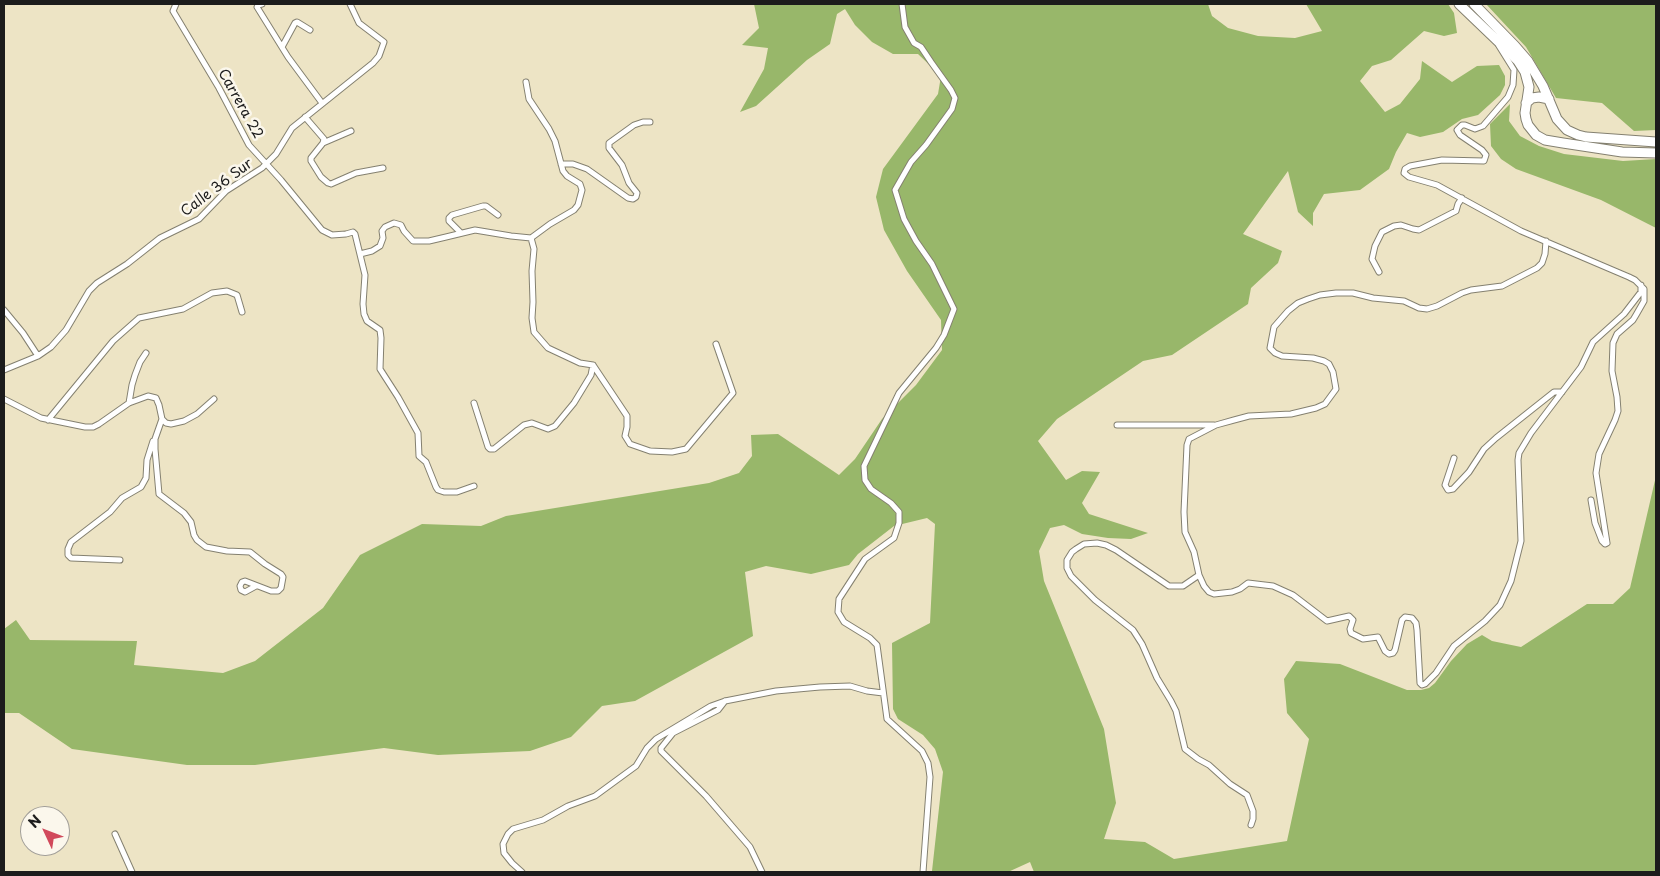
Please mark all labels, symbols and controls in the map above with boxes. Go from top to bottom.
street label: Carrera 22 [214,66,266,142]
street label: Calle 36 Sur [178,156,256,220]
north arrow [20,806,70,856]
text: N [23,810,46,832]

